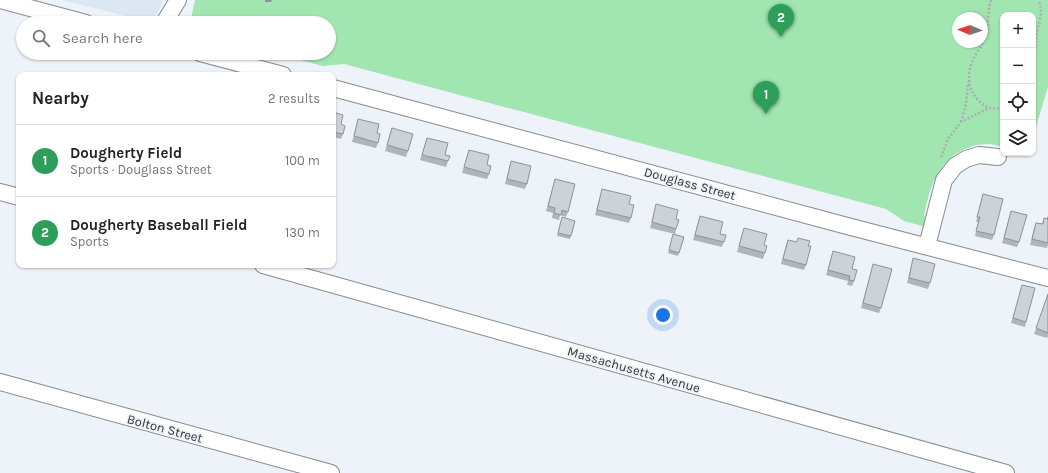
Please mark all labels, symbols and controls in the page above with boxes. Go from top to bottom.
pin: 2 [768,4,794,37]
north arrow [952,12,988,48]
map controls [1000,12,1036,156]
button: + [1000,12,1036,48]
search box [16,16,336,60]
icon: search [30,27,52,49]
text: Search here [62,29,143,47]
button: − [1000,48,1036,84]
pin: 1 [753,81,779,114]
button: locate [1000,84,1036,120]
text: Nearby [32,88,89,108]
text: 2 results [268,91,320,106]
button: layers [1000,120,1036,156]
text: Dougherty Field [70,144,182,162]
text: 1 [43,153,47,168]
text: 100 m [285,153,320,168]
text: Sports · Douglass Street [70,162,212,177]
street label: Douglass Street [642,164,737,203]
text: Dougherty Baseball Field [70,216,248,234]
text: 2 [41,225,49,240]
text: 130 m [285,225,320,240]
text: Sports [70,234,109,249]
your location [653,305,673,325]
street label: Massachusetts Avenue [566,343,702,396]
street label: Bolton Street [126,411,204,446]

